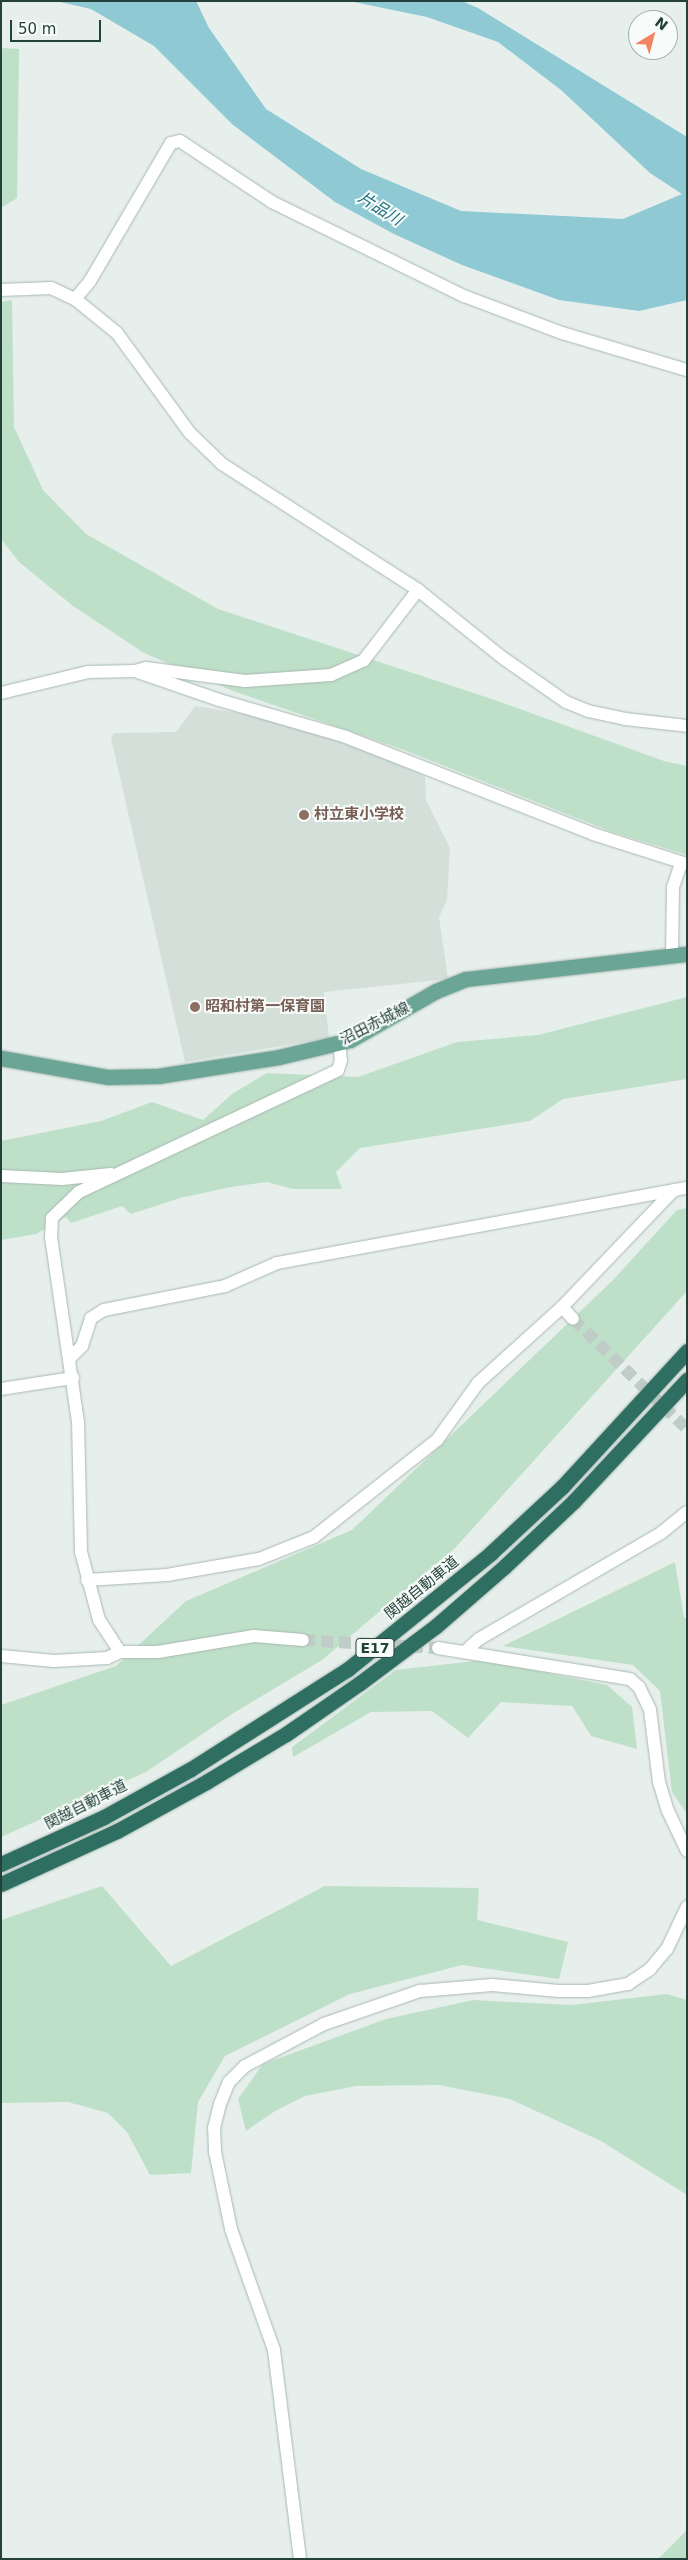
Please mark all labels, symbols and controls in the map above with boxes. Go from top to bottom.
scale bar [12,10,104,42]
north arrow [628,10,678,60]
text: N [652,14,671,34]
text: 50 m [18,20,56,38]
water label: 片品川 [355,188,405,230]
place label: 村立東小学校 [314,806,404,824]
marker: 村立東小学校 [298,809,310,821]
place label: 昭和村第一保育園 [205,998,325,1016]
street label: 沼田赤城線 [338,999,412,1049]
marker: 昭和村第一保育園 [189,1001,201,1013]
street label: 関越自動車道 [381,1553,463,1623]
road number: E17 [355,1636,395,1660]
street label: 関越自動車道 [42,1777,130,1833]

